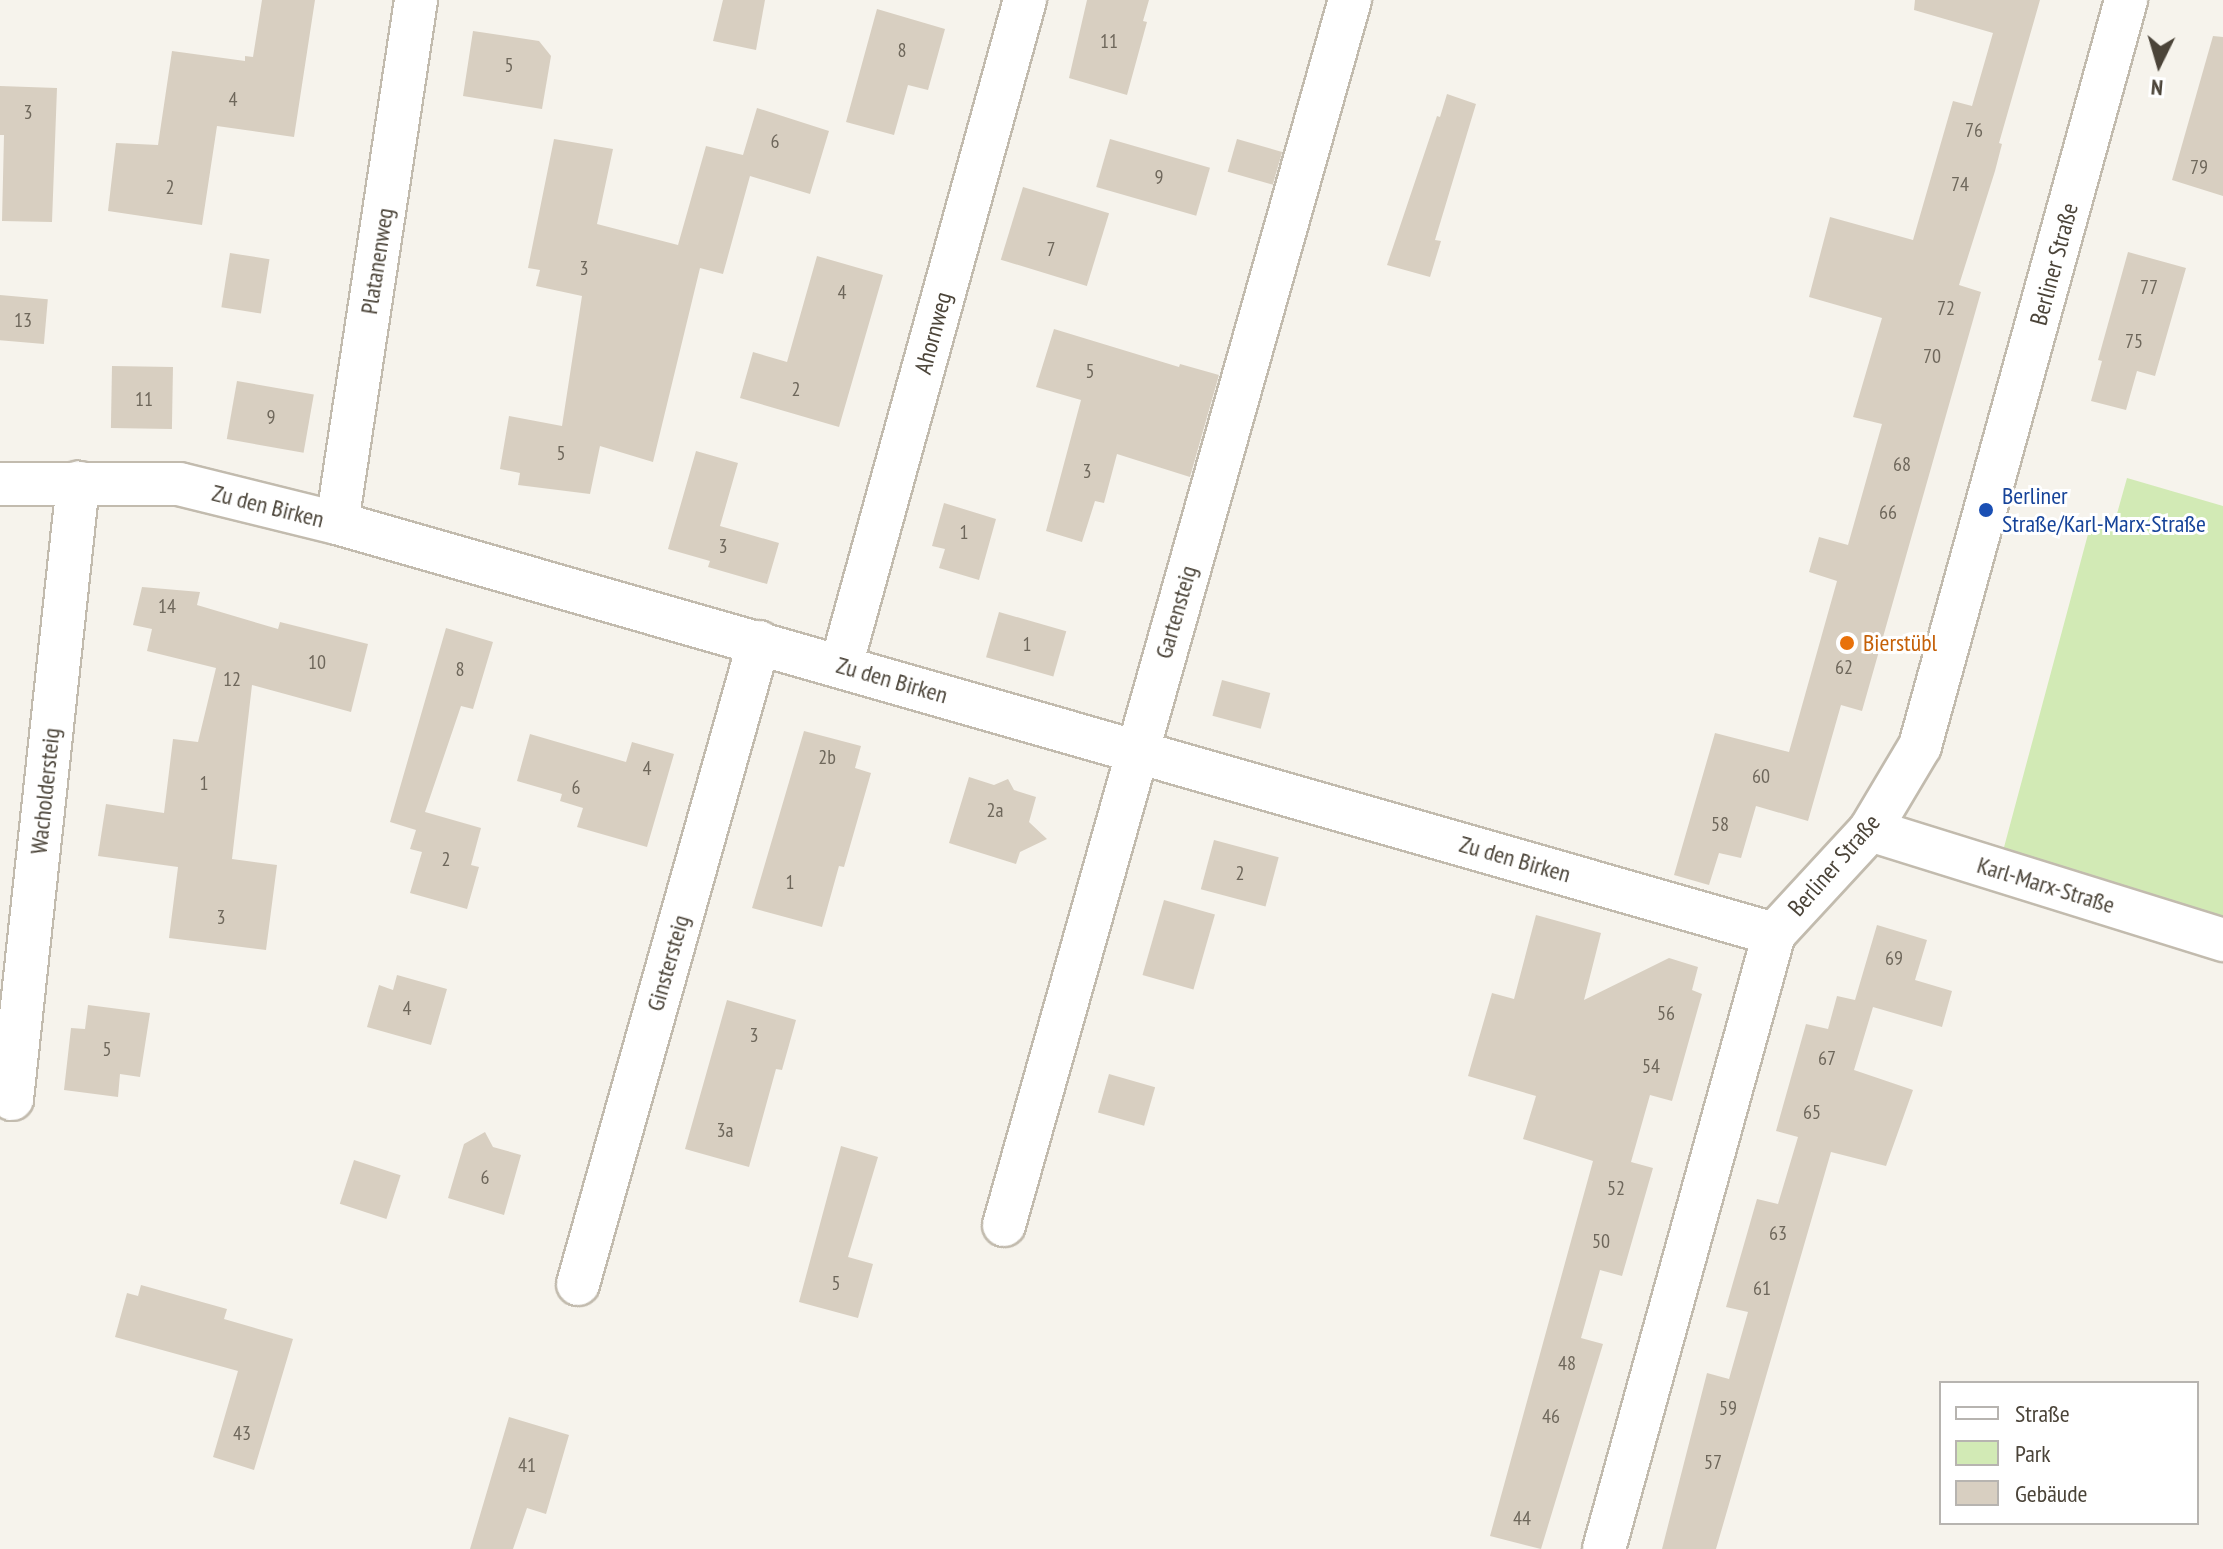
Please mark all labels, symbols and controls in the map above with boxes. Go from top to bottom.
north arrow [2119,24,2199,104]
house number: 11 [1100,29,1118,53]
house number: 8 [898,38,906,62]
house number: 5 [505,53,513,77]
text: N [2150,73,2164,102]
house number: 4 [229,87,237,111]
house number: 3 [24,100,32,124]
house number: 76 [1965,118,1983,142]
house number: 6 [771,129,779,153]
house number: 79 [2190,155,2208,179]
house number: 9 [1155,165,1163,189]
house number: 74 [1951,172,1969,196]
house number: 2 [166,175,174,199]
street label: Berliner Straße [2024,200,2084,328]
street label: Platanenweg [354,206,400,316]
house number: 7 [1047,237,1055,261]
house number: 3 [580,256,588,280]
house number: 77 [2140,275,2158,299]
house number: 4 [838,280,846,304]
street label: Ahornweg [908,289,958,377]
house number: 72 [1937,296,1955,320]
house number: 13 [14,308,32,332]
house number: 75 [2125,329,2143,353]
house number: 70 [1923,344,1941,368]
house number: 5 [1086,359,1094,383]
house number: 2 [792,377,800,401]
house number: 11 [135,387,153,411]
house number: 9 [267,405,275,429]
house number: 5 [557,441,565,465]
house number: 68 [1893,452,1911,476]
house number: 3 [1083,459,1091,483]
street label: Zu den Birken [209,478,327,534]
place label: Berliner Straße/Karl-Marx-Straße [2002,482,2206,538]
house number: 66 [1879,500,1897,524]
marker: Berliner Straße/Karl-Marx-Straße [1977,501,1995,519]
house number: 1 [960,520,968,544]
house number: 3 [719,534,727,558]
street label: Gartensteig [1149,562,1203,662]
house number: 14 [158,594,176,618]
place label: Bierstübl [1863,629,1937,657]
house number: 1 [1023,632,1031,656]
marker: Bierstübl [1838,634,1856,652]
house number: 10 [308,650,326,674]
street label: Zu den Birken [833,650,951,710]
house number: 62 [1835,655,1853,679]
house number: 8 [456,657,464,681]
house number: 12 [223,667,241,691]
street label: Wacholdersteig [24,726,66,856]
house number: 2b [818,745,836,769]
house number: 4 [643,756,651,780]
house number: 60 [1752,764,1770,788]
house number: 1 [200,771,208,795]
house number: 6 [572,775,580,799]
house number: 2a [987,798,1003,822]
street label: Berliner Straße [1782,808,1886,922]
house number: 58 [1711,812,1729,836]
street label: Zu den Birken [1456,829,1574,889]
house number: 2 [442,847,450,871]
street label: Karl-Marx-Straße [1974,850,2118,920]
house number: 2 [1236,861,1244,885]
house number: 1 [786,870,794,894]
house number: 3 [217,905,225,929]
street label: Ginstersteig [641,912,695,1014]
house number: 69 [1885,946,1903,970]
house number: 4 [403,996,411,1020]
house number: 56 [1657,1001,1675,1025]
house number: 3 [750,1023,758,1047]
house number: 5 [103,1037,111,1061]
house number: 67 [1818,1046,1836,1070]
house number: 54 [1642,1054,1660,1078]
house number: 65 [1803,1100,1821,1124]
house number: 3a [717,1118,733,1142]
house number: 6 [481,1165,489,1189]
house number: 52 [1607,1176,1625,1200]
house number: 63 [1769,1221,1787,1245]
house number: 50 [1592,1229,1610,1253]
house number: 5 [832,1271,840,1295]
house number: 61 [1753,1276,1771,1300]
house number: 48 [1558,1351,1576,1375]
legend [1939,1381,2199,1525]
house number: 59 [1719,1396,1737,1420]
text: Straße [2015,1398,2070,1429]
house number: 46 [1542,1404,1560,1428]
house number: 43 [233,1421,251,1445]
text: Park [2015,1438,2051,1469]
house number: 57 [1704,1450,1722,1474]
house number: 41 [518,1453,536,1477]
text: Gebäude [2015,1478,2087,1509]
house number: 44 [1513,1506,1531,1530]

